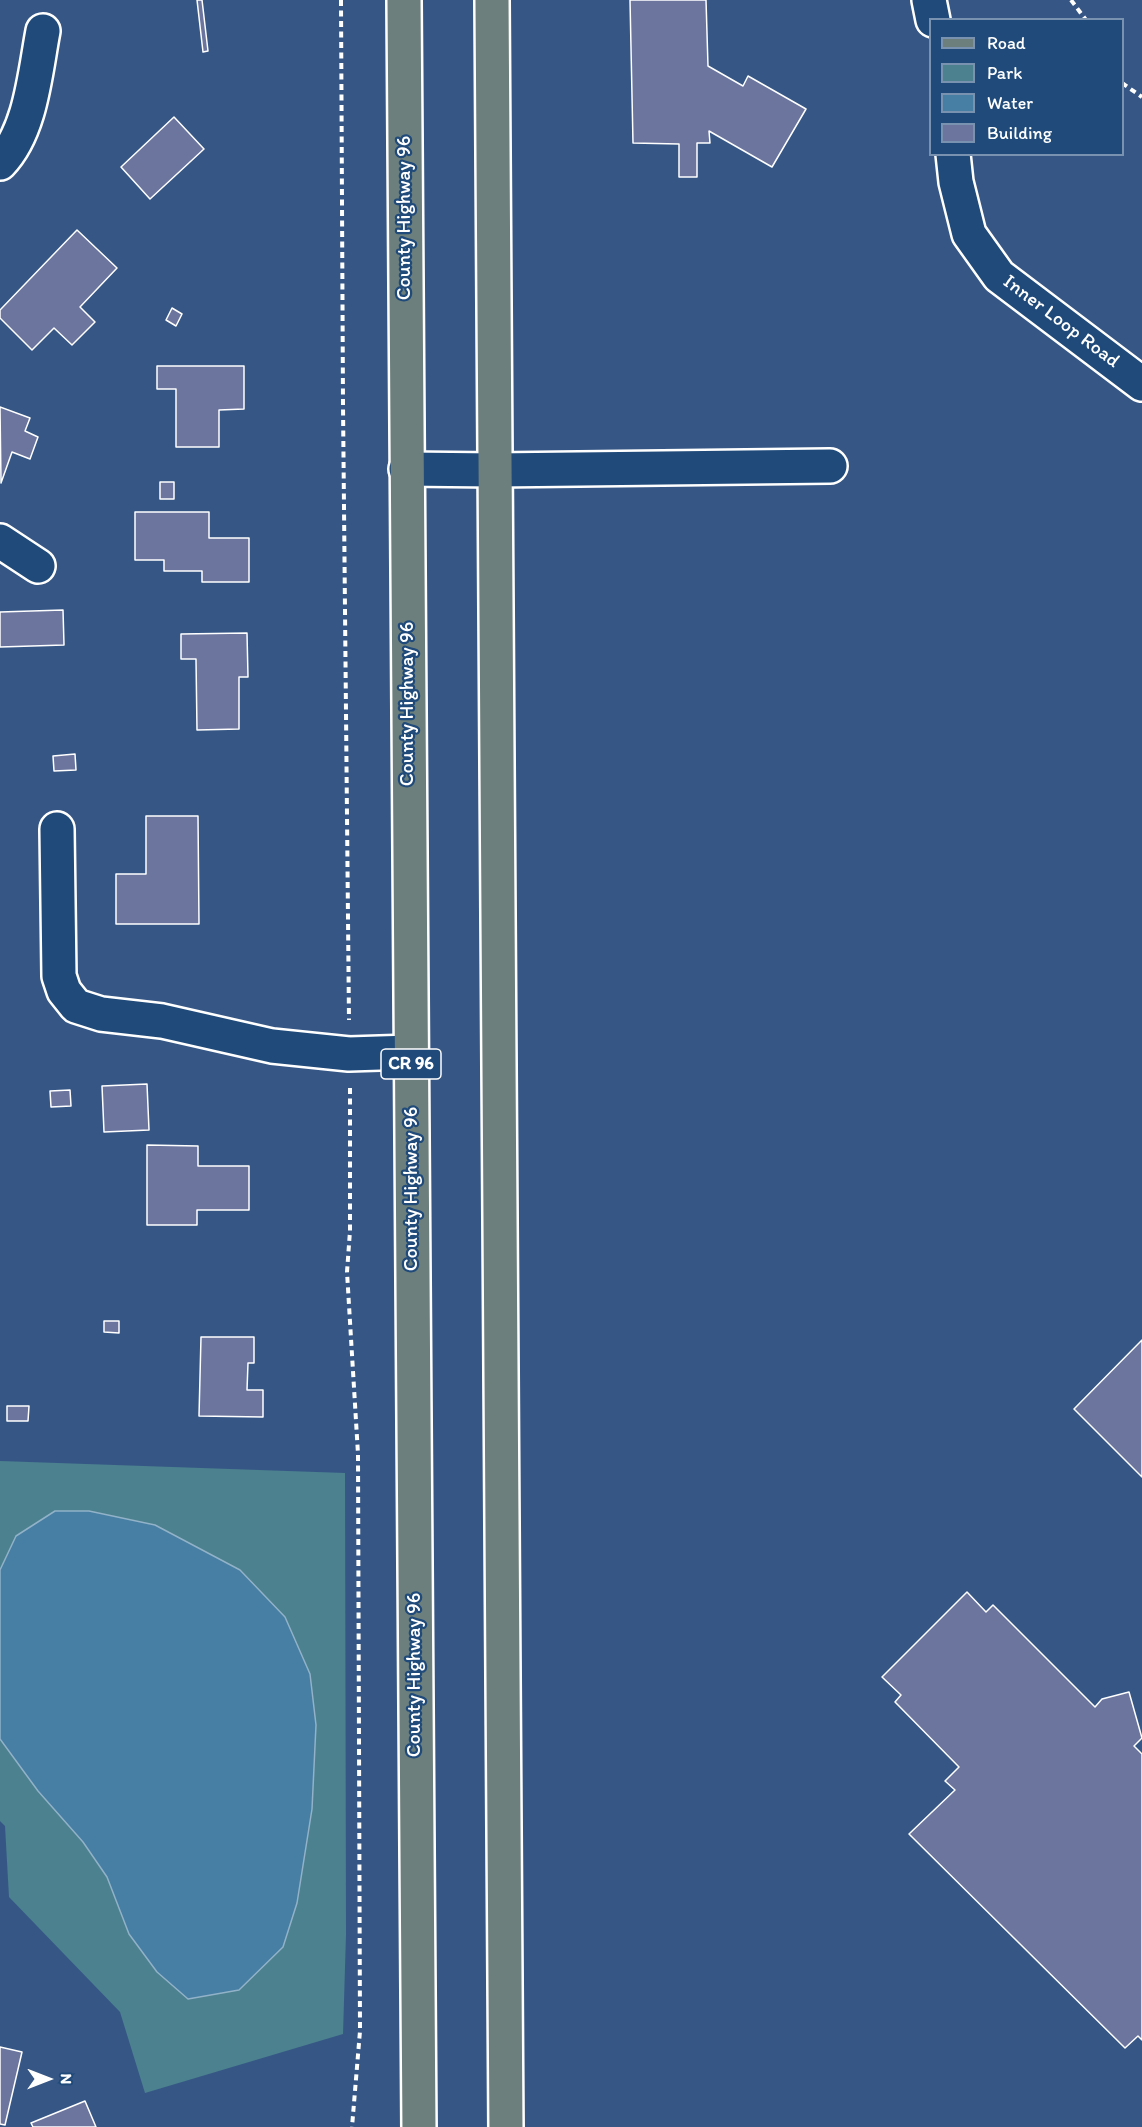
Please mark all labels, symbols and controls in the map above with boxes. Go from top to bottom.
legend [929,18,1124,156]
text: Road [987,32,1026,54]
text: Park [987,62,1022,84]
text: Water [987,92,1033,114]
text: Building [987,122,1052,144]
street label: County Highway 96 [393,136,417,300]
street label: Inner Loop Road [998,270,1124,374]
street label: County Highway 96 [396,622,420,786]
road number: CR 96 [381,1049,441,1079]
street label: County Highway 96 [400,1107,424,1271]
street label: County Highway 96 [403,1593,427,1757]
north arrow [18,2049,78,2109]
text: N [57,2074,76,2084]

